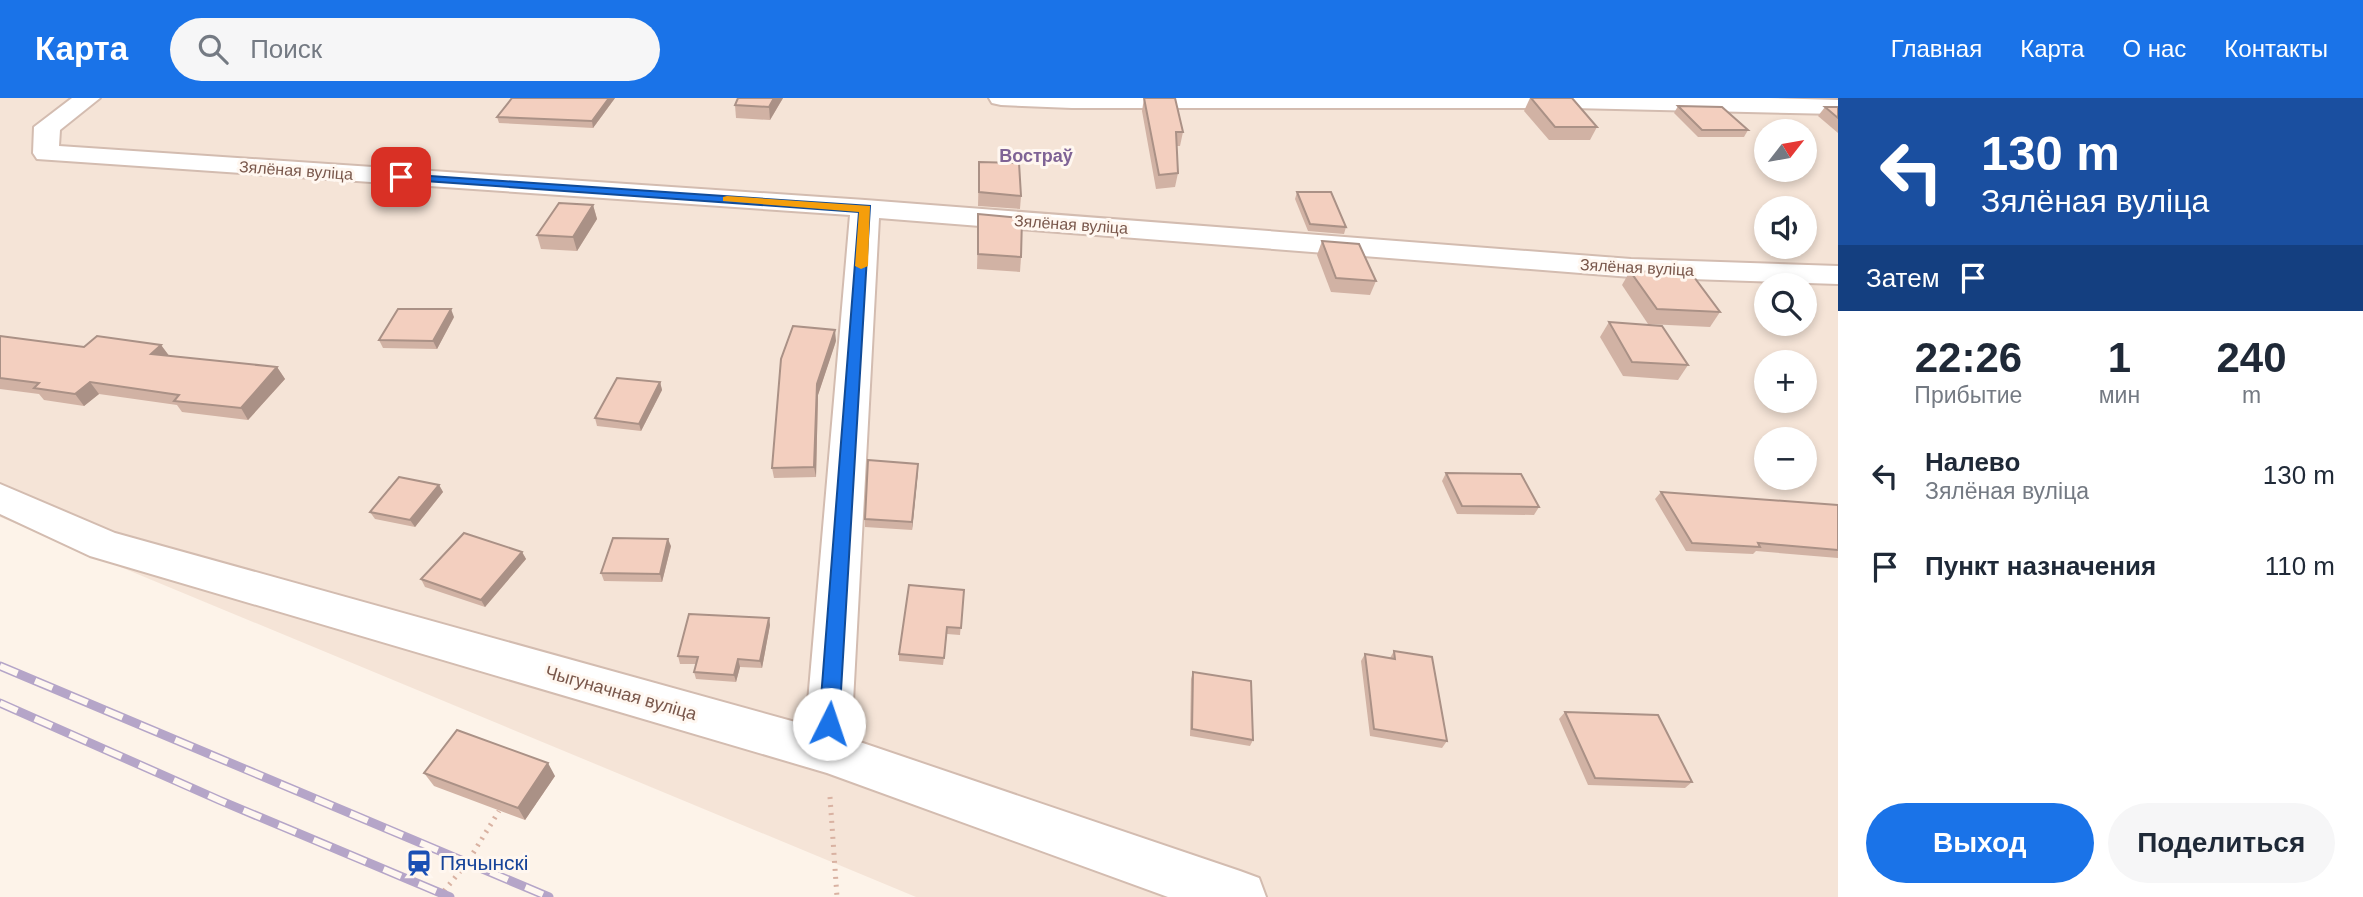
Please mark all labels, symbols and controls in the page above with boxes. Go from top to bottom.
search box [170,18,660,81]
text: Карта [35,30,128,67]
icon: search [194,30,232,68]
text: Поиск [250,34,322,64]
text: Главная [1891,35,1982,62]
text: Карта [2020,35,2084,62]
text: О нас [2122,35,2186,62]
text: Контакты [2224,35,2328,62]
north arrow [1754,119,1816,182]
map controls [1754,119,1817,490]
icon: left [1866,126,1957,217]
text: 130 m [1981,126,2120,180]
district label: Востраў [999,146,1073,166]
pin [371,147,431,207]
street label: Зялёная вуліца [238,158,354,183]
icon: arrive [382,158,420,196]
text: Зялёная вуліца [1981,183,2209,219]
button: sound [1754,196,1817,259]
street label: Зялёная вуліца [1013,212,1129,237]
street label: Зялёная вуліца [1580,256,1695,279]
icon: arrive [1954,259,1992,297]
text: Затем [1866,263,1940,293]
button: search [1754,273,1817,336]
text: 22:26 [1915,334,2022,381]
text: 1 [2108,334,2131,381]
text: 240 [2217,334,2287,381]
button: + [1754,350,1817,413]
text: Прибытие [1914,382,2022,408]
text: мин [2099,382,2140,408]
text: m [2242,382,2261,408]
button: − [1754,427,1817,490]
text: Налево [1925,447,2020,477]
icon: left [1866,457,1904,495]
text: 130 m [2263,460,2335,490]
text: Зялёная вуліца [1925,478,2089,504]
icon: arrive [1866,548,1904,586]
text: Пункт назначения [1925,551,2156,581]
text: 110 m [2265,551,2335,581]
street label: Чыгуначная вуліца [543,662,700,724]
position arrow [792,687,866,761]
button: Выход [1866,803,2094,883]
button: Поделиться [2108,803,2335,883]
station icon: Пячынскі [404,848,434,878]
place label: Пячынскі [440,851,528,874]

